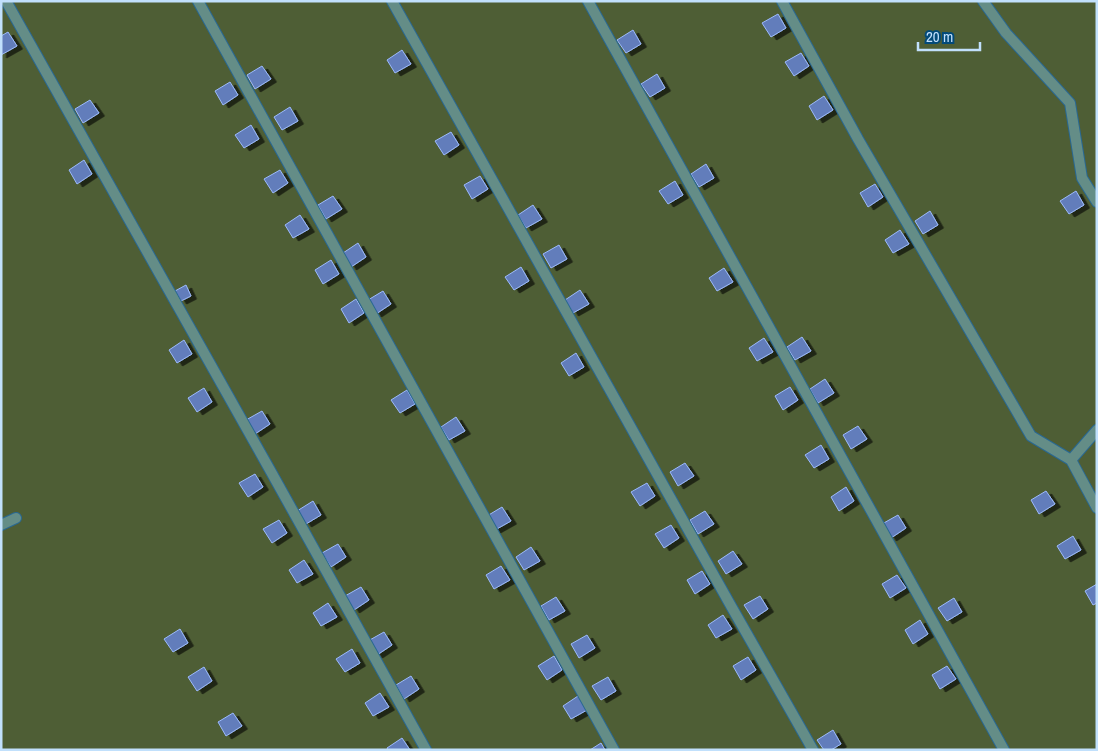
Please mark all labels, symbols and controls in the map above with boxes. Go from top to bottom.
scale bar [918,20,980,52]
text: 20 m [926,26,953,47]

